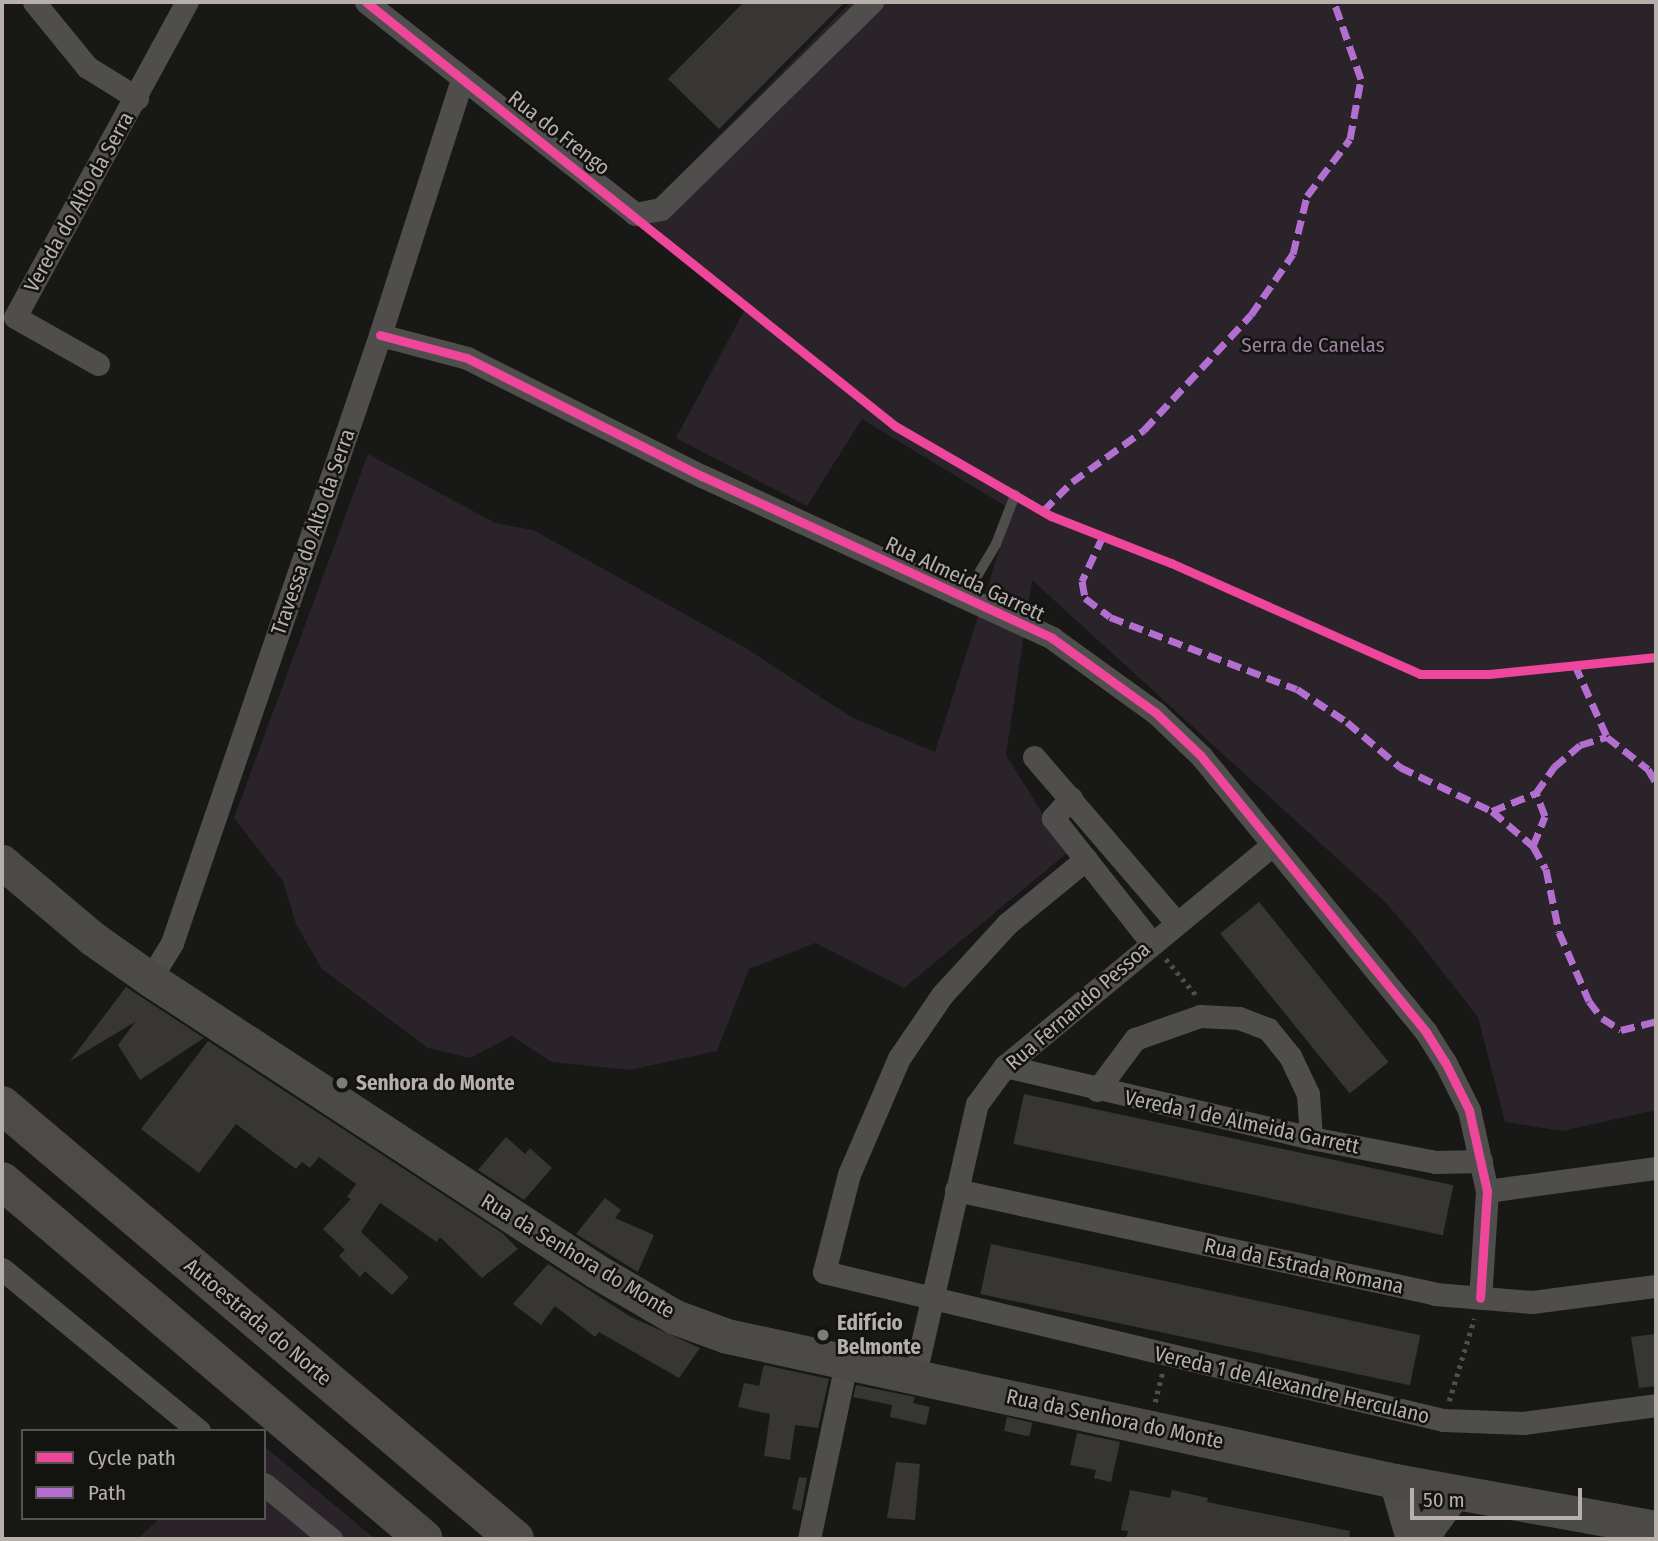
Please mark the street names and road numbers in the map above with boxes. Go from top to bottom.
street label: Rua do Frengo [503,85,615,181]
street label: Vereda do Alto da Serra [19,108,139,296]
street label: Travessa do Alto da Serra [266,426,360,638]
street label: Rua Almeida Garrett [881,531,1049,627]
street label: Rua Fernando Pessoa [1001,936,1155,1076]
street label: Vereda 1 de Almeida Garrett [1122,1085,1362,1159]
street label: Rua da Senhora do Monte [477,1188,679,1324]
street label: Rua da Estrada Romana [1202,1233,1406,1299]
street label: Autoestrada do Norte [179,1253,337,1391]
street label: Vereda 1 de Alexandre Herculano [1152,1341,1432,1429]
street label: Rua da Senhora do Monte [1004,1384,1226,1454]

